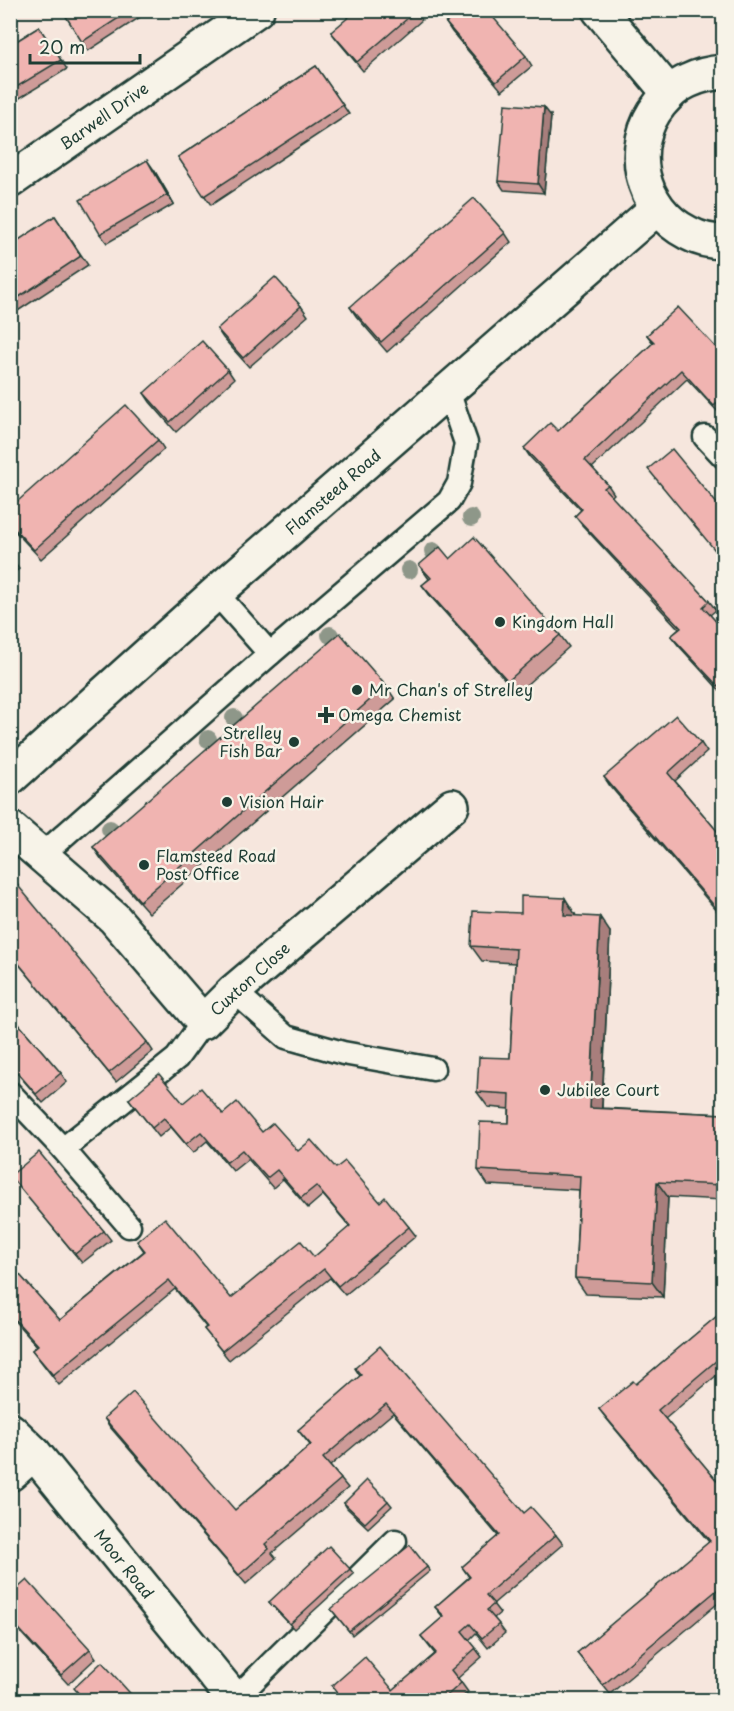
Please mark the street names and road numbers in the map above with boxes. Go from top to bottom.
street label: Barwell Drive [54,76,153,155]
street label: Flamsteed Road [279,443,386,540]
street label: Cuxton Close [204,936,295,1021]
street label: Moor Road [89,1523,160,1603]

